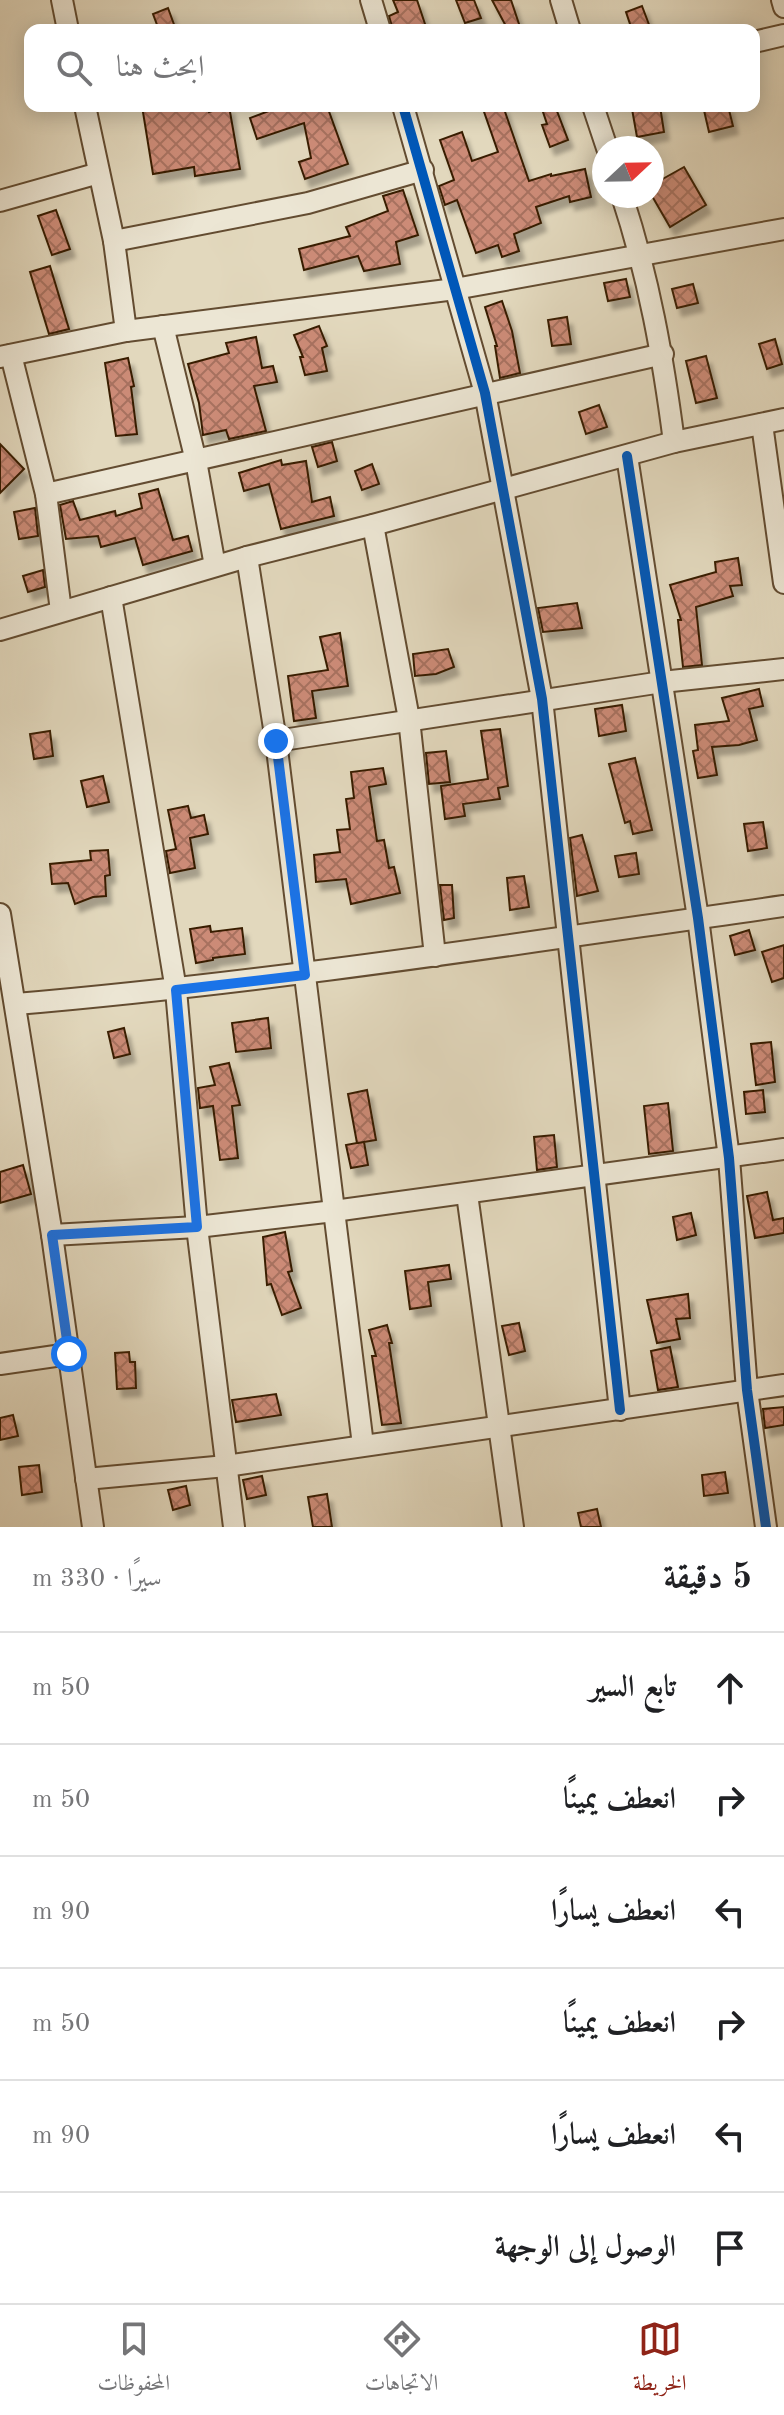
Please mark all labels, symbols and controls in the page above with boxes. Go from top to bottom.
search box [24,24,760,112]
icon: search [52,46,96,90]
text: ابحث هنا [116,53,204,83]
north arrow [592,136,664,208]
route end [258,723,294,759]
route start [51,1336,87,1372]
text: 5 دقيقة [663,1561,752,1595]
text: سيرًا · 330 m [32,1566,162,1592]
icon: ahead [708,1666,752,1710]
text: تابع السير [589,1673,676,1703]
text: 50 m [32,1675,90,1701]
icon: right [708,1778,752,1822]
text: انعطف يمينًا [563,1785,676,1815]
text: 50 m [32,1787,90,1813]
icon: left [708,1890,752,1934]
text: انعطف يسارًا [551,1897,676,1927]
text: 90 m [32,1899,90,1925]
icon: right [708,2002,752,2046]
text: انعطف يمينًا [563,2009,676,2039]
text: 50 m [32,2011,90,2037]
icon: left [708,2114,752,2158]
text: انعطف يسارًا [551,2121,676,2151]
text: 90 m [32,2123,90,2149]
icon: arrive [708,2226,752,2270]
text: الوصول إلى الوجهة [495,2233,676,2263]
tab: المحفوظات [97,2317,170,2404]
tab: الاتجاهات [365,2317,438,2404]
tab: الخريطة [633,2317,687,2404]

